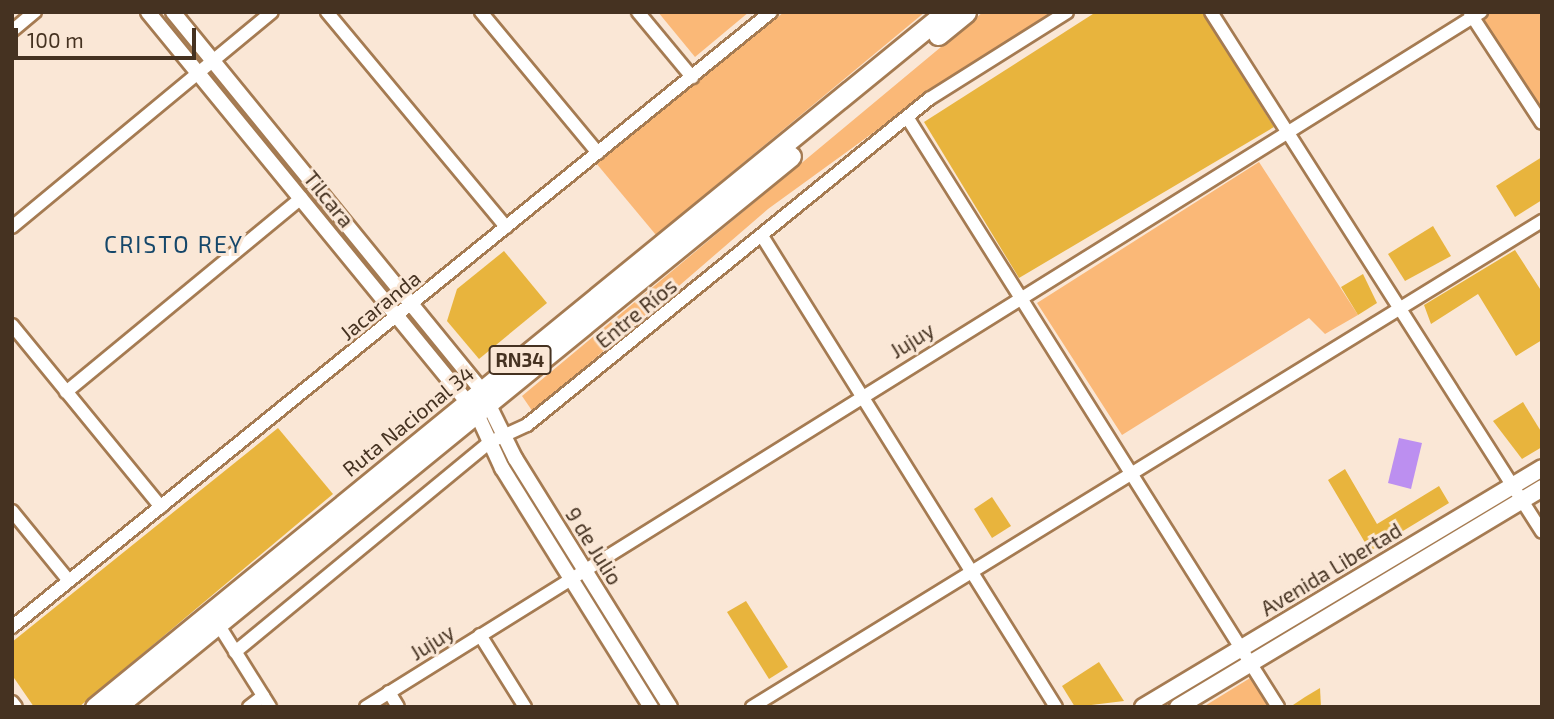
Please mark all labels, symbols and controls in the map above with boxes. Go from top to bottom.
scale bar [18,14,200,58]
text: 100 m [27,27,84,52]
street label: Tilcara [299,166,359,232]
district label: CRISTO REY [105,230,243,258]
street label: Jacaranda [335,265,425,345]
street label: Entre Ríos [590,273,682,353]
street label: Jujuy [885,317,939,363]
road number: RN34 [489,344,552,376]
street label: Ruta Nacional 34 [337,360,479,482]
street label: 9 de Julio [560,502,628,590]
street label: Avenida Libertad [1256,517,1406,621]
street label: Jujuy [405,619,459,665]

